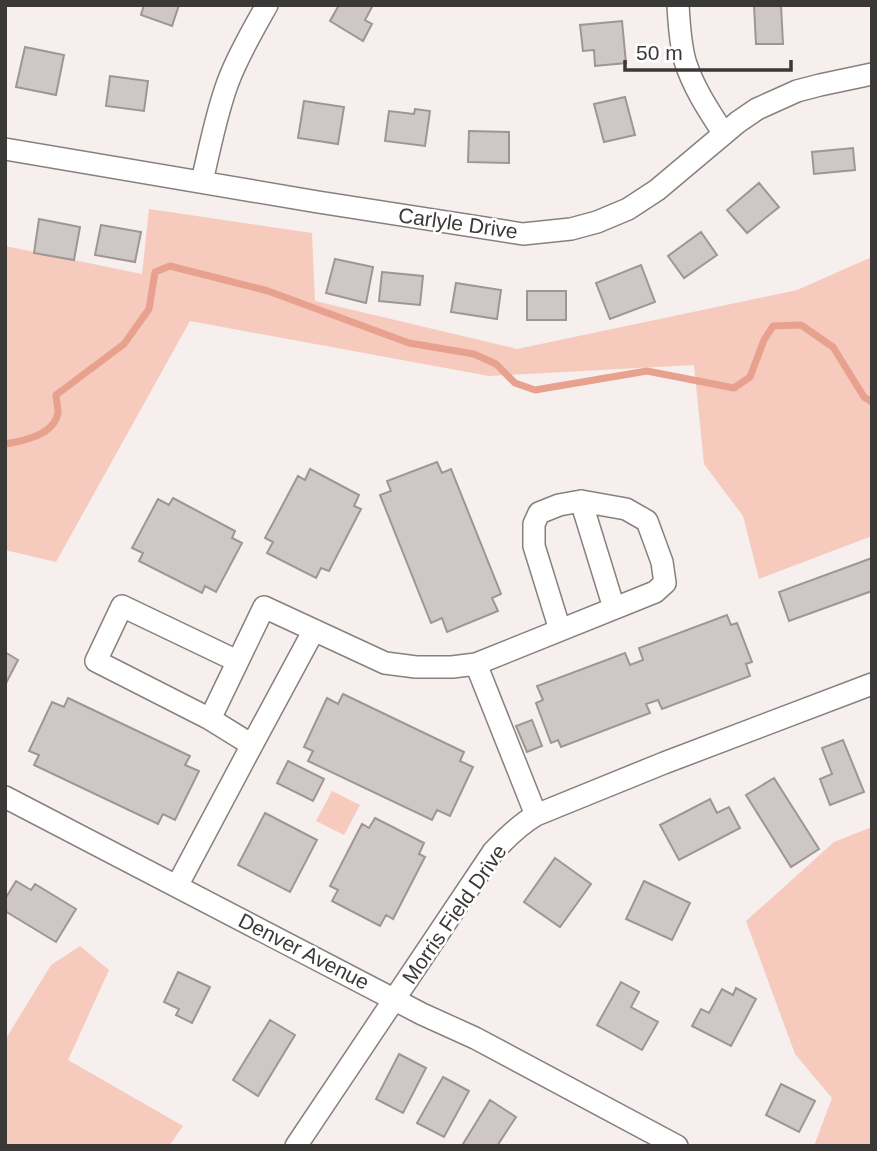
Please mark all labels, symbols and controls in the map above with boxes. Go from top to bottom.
scale bar [625,28,791,72]
text: 50 m [636,41,683,64]
street label: Carlyle Drive [397,203,519,243]
street label: Morris Field Drive [397,840,511,988]
street label: Denver Avenue [235,908,373,994]

